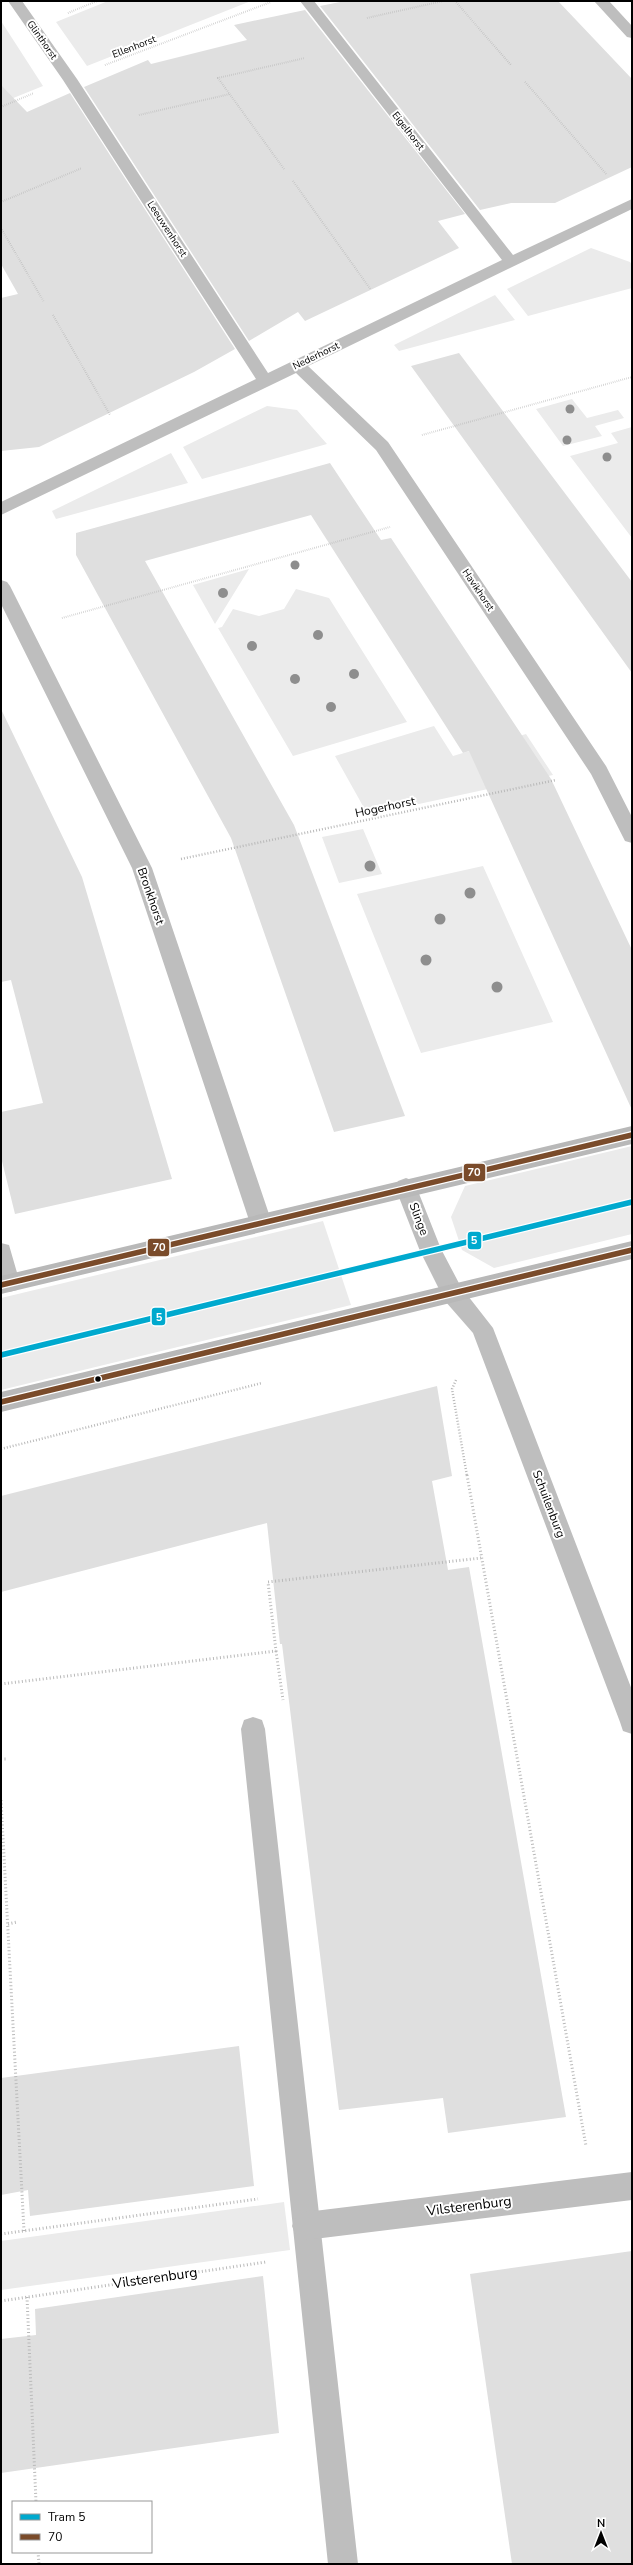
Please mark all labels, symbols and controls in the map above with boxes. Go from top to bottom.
street label: Glinthorst [23,18,61,63]
street label: Ellenhorst [110,32,158,62]
street label: Eigelhorst [389,109,428,154]
street label: Leeuwenhorst [144,198,191,260]
street label: Nederhorst [290,338,342,373]
street label: Havikhorst [459,566,498,614]
street label: Hogerhorst [353,793,417,821]
street label: Bronkhorst [134,865,169,927]
line badge: 70 [463,1163,486,1182]
text: 70 [467,1165,481,1180]
street label: Slinge [405,1200,433,1238]
line badge: 5 [467,1231,482,1250]
text: 5 [471,1233,478,1248]
line badge: 70 [147,1238,170,1257]
text: 70 [152,1240,166,1255]
line badge: 5 [151,1307,166,1326]
text: 5 [156,1310,163,1325]
unlabelled marker [93,1374,103,1384]
street label: Schuilenburg [529,1468,569,1540]
street label: Vilsterenburg [424,2191,513,2221]
street label: Vilsterenburg [110,2263,199,2293]
legend [12,2501,152,2553]
text: Tram 5 [48,2509,85,2525]
north arrow [581,2513,621,2553]
text: N [597,2516,605,2531]
text: 70 [48,2529,62,2545]

